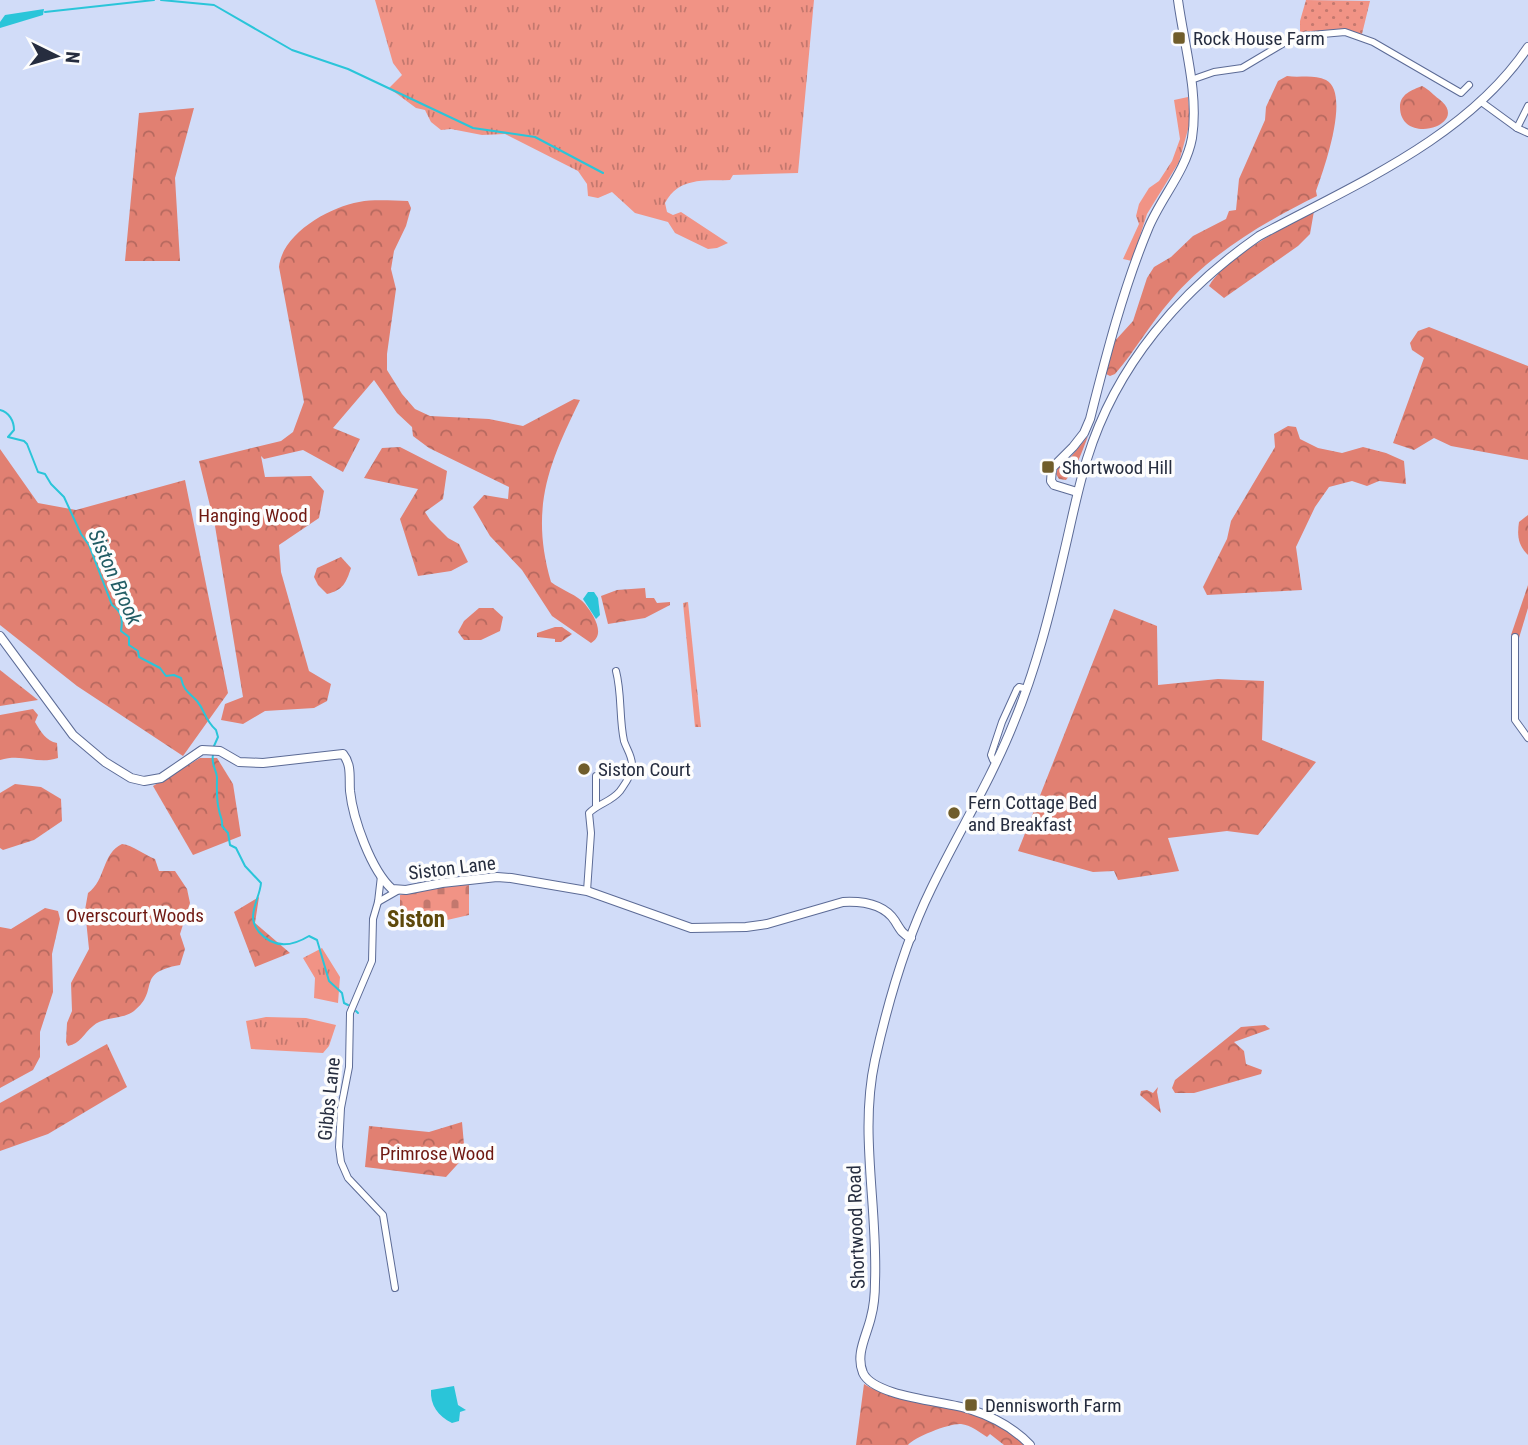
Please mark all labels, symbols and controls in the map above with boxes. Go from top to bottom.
north arrow [21,21,91,91]
place label: Rock House Farm [1193,27,1325,50]
marker: Rock House Farm [1171,30,1187,46]
text: N [60,51,84,64]
place label: Shortwood Hill [1062,456,1173,479]
marker: Shortwood Hill [1040,459,1056,475]
park label: Hanging Wood [198,504,308,527]
water label: Siston Brook [83,526,147,629]
place label: Siston Court [598,758,691,781]
marker: Siston Court [576,761,592,777]
place label: Fern Cottage Bed and Breakfast [968,791,1097,836]
marker: Fern Cottage Bed and Breakfast [946,805,962,821]
street label: Siston Lane [407,851,497,885]
park label: Overscourt Woods [66,904,204,927]
district label: Siston [387,906,445,933]
street label: Gibbs Lane [313,1056,345,1142]
park label: Primrose Wood [380,1142,494,1165]
street label: Shortwood Road [842,1165,870,1289]
place label: Dennisworth Farm [985,1394,1122,1417]
marker: Dennisworth Farm [963,1397,979,1413]

